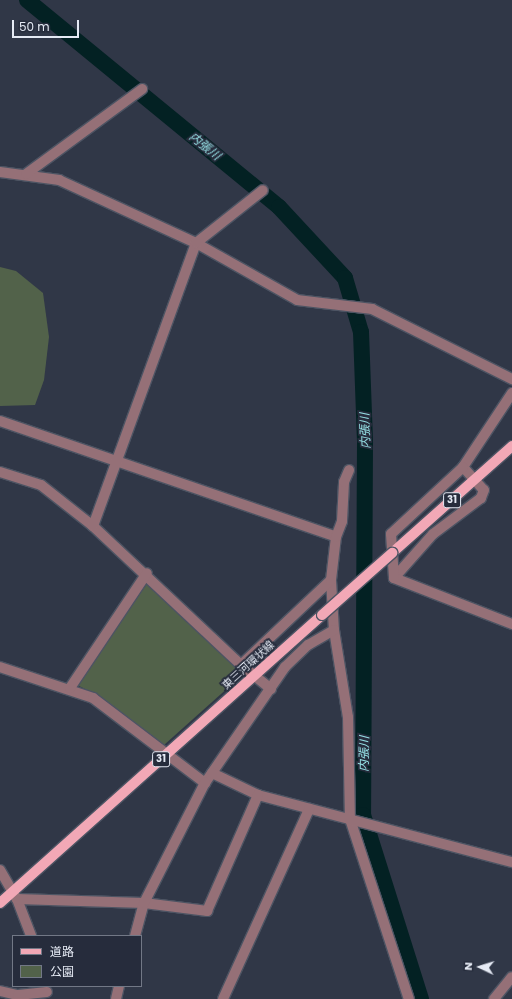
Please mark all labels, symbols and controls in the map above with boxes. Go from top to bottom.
scale bar [14,12,81,38]
text: 50 m [19,18,50,35]
water label: 内張川 [186,129,224,163]
water label: 内張川 [357,413,373,449]
road number: 31 [443,492,461,508]
street label: 東三河環状線 [219,638,277,692]
water label: 内張川 [356,736,372,772]
road number: 31 [152,751,170,767]
legend [12,935,142,987]
text: 道路 [50,943,74,960]
north arrow [460,947,500,987]
text: N [460,961,476,971]
text: 公園 [50,963,74,980]

